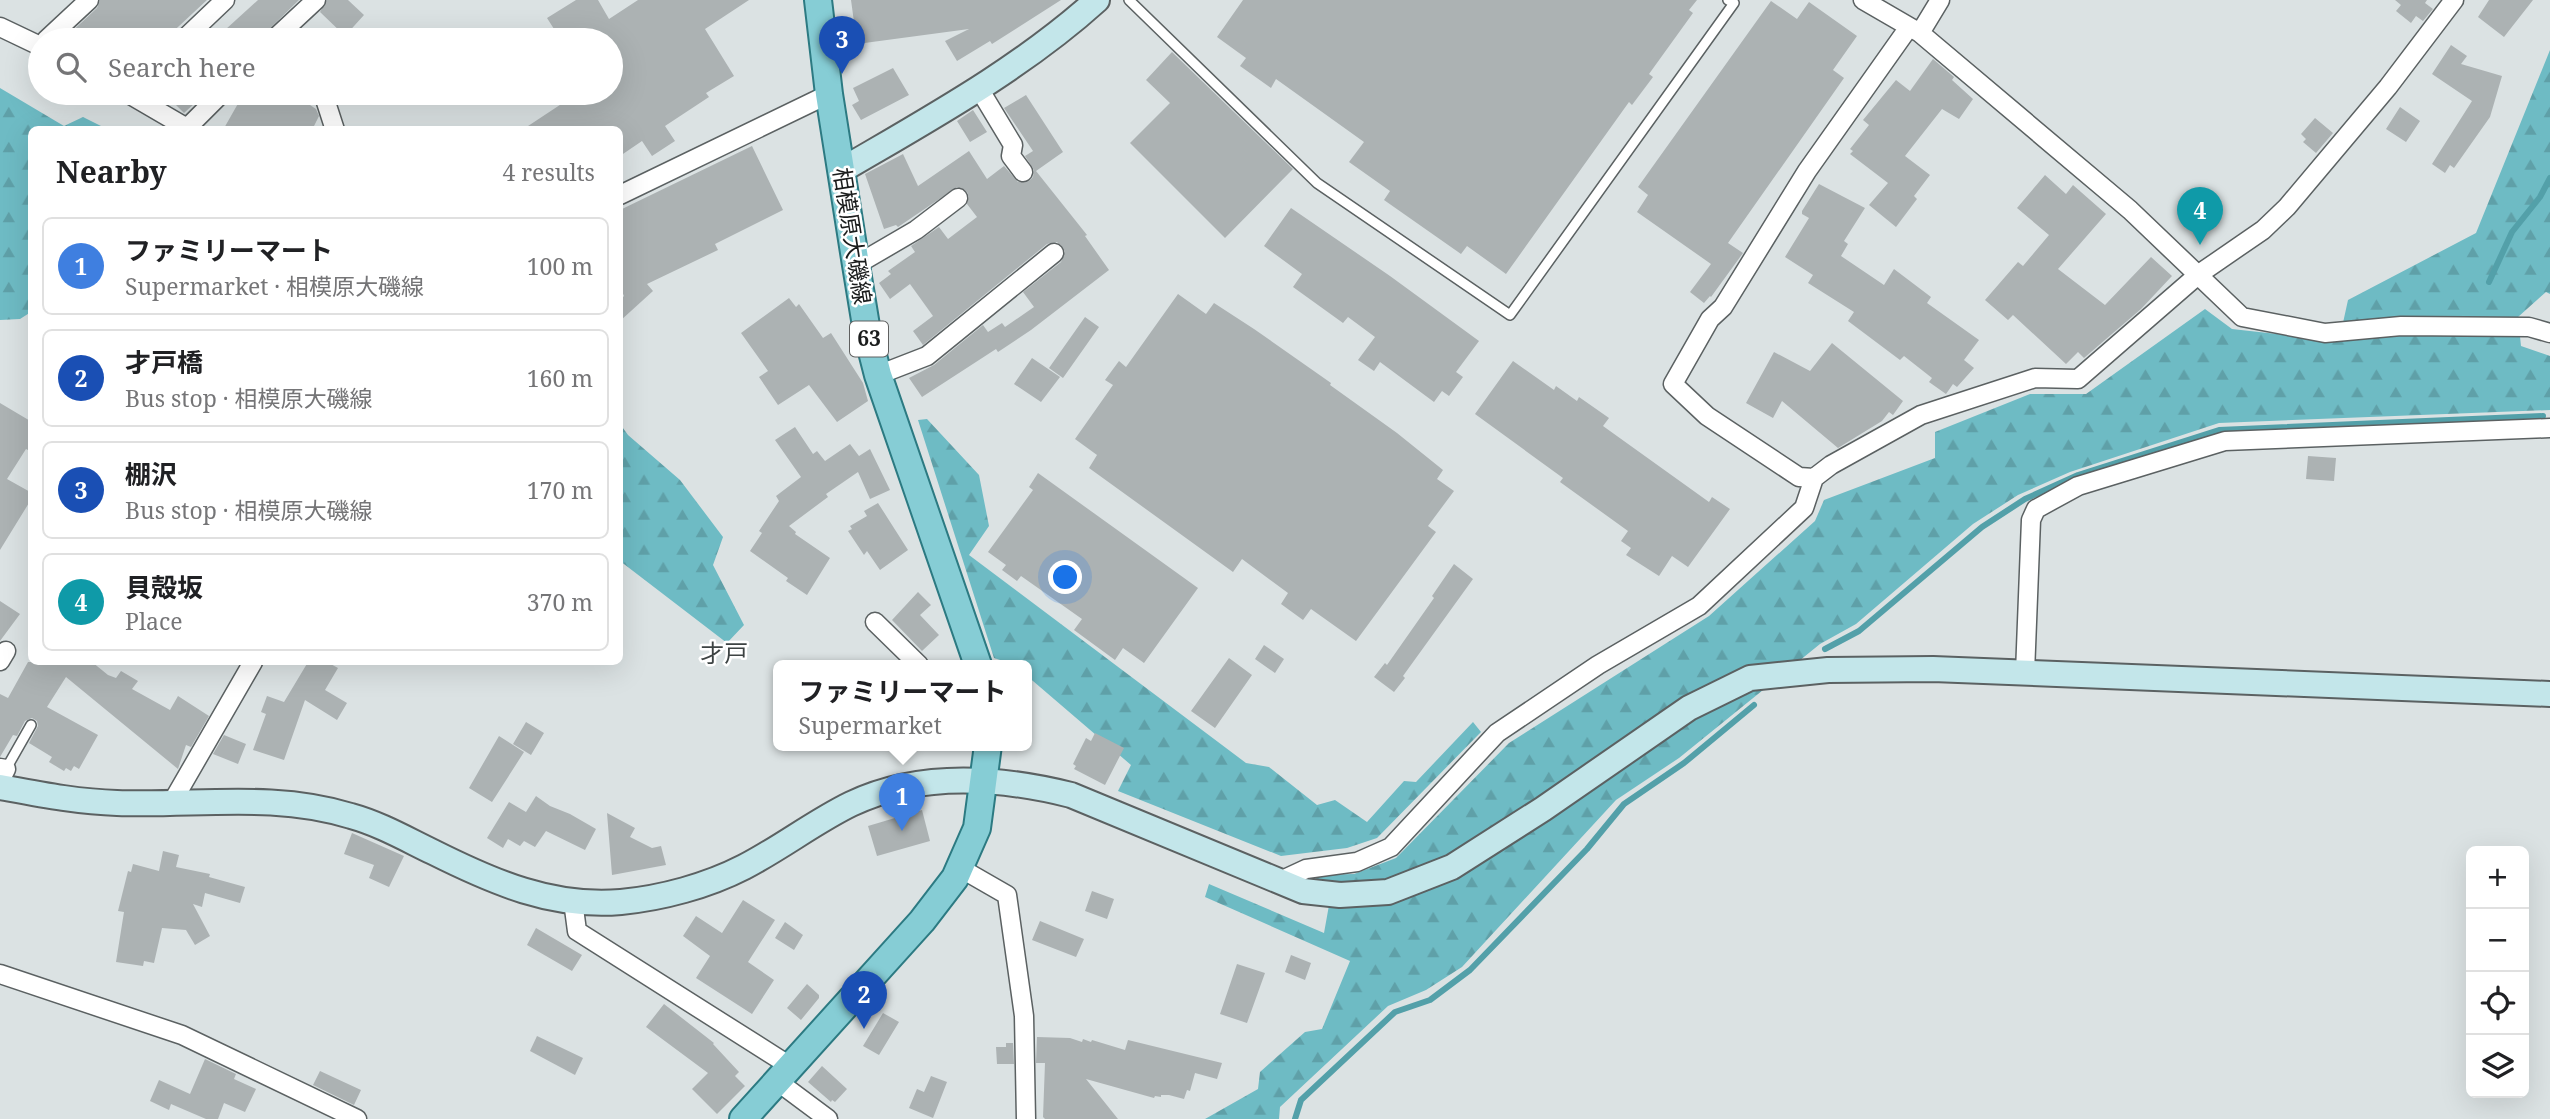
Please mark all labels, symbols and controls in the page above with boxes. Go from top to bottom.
pin: 3 [819,16,865,74]
search box [28,28,623,105]
icon: search [52,48,90,86]
text: Search here [108,49,256,85]
text: Nearby [56,151,167,192]
text: 4 results [502,156,595,188]
street label: 相模原大磯線 [826,165,880,306]
pin: 4 [2177,187,2223,245]
text: ファミリーマート [125,232,333,268]
text: 1 [75,250,88,282]
text: 100 m [527,250,593,282]
text: Supermarket · 相模原大磯線 [125,270,424,302]
road number: 63 [850,322,888,356]
text: 才戸橋 [125,344,203,380]
text: 2 [75,362,88,394]
text: 160 m [527,362,593,394]
text: Bus stop · 相模原大磯線 [125,382,373,414]
text: 棚沢 [125,456,177,492]
text: 3 [75,474,88,506]
text: 170 m [527,474,593,506]
text: Bus stop · 相模原大磯線 [125,494,373,526]
your location [1048,560,1082,594]
text: 貝殻坂 [125,569,203,605]
text: 4 [75,586,88,618]
text: 370 m [527,586,593,618]
text: Place [125,605,183,637]
district label: 才戸 [700,636,748,669]
popup [773,660,1032,751]
text: ファミリーマート [798,673,1007,709]
text: Supermarket [798,709,942,741]
pin: 1 [879,773,925,831]
map controls [2466,846,2529,1098]
button: + [2466,846,2529,909]
button: − [2466,909,2529,972]
pin: 2 [841,971,887,1029]
button: locate [2466,972,2529,1035]
button: layers [2466,1035,2529,1098]

